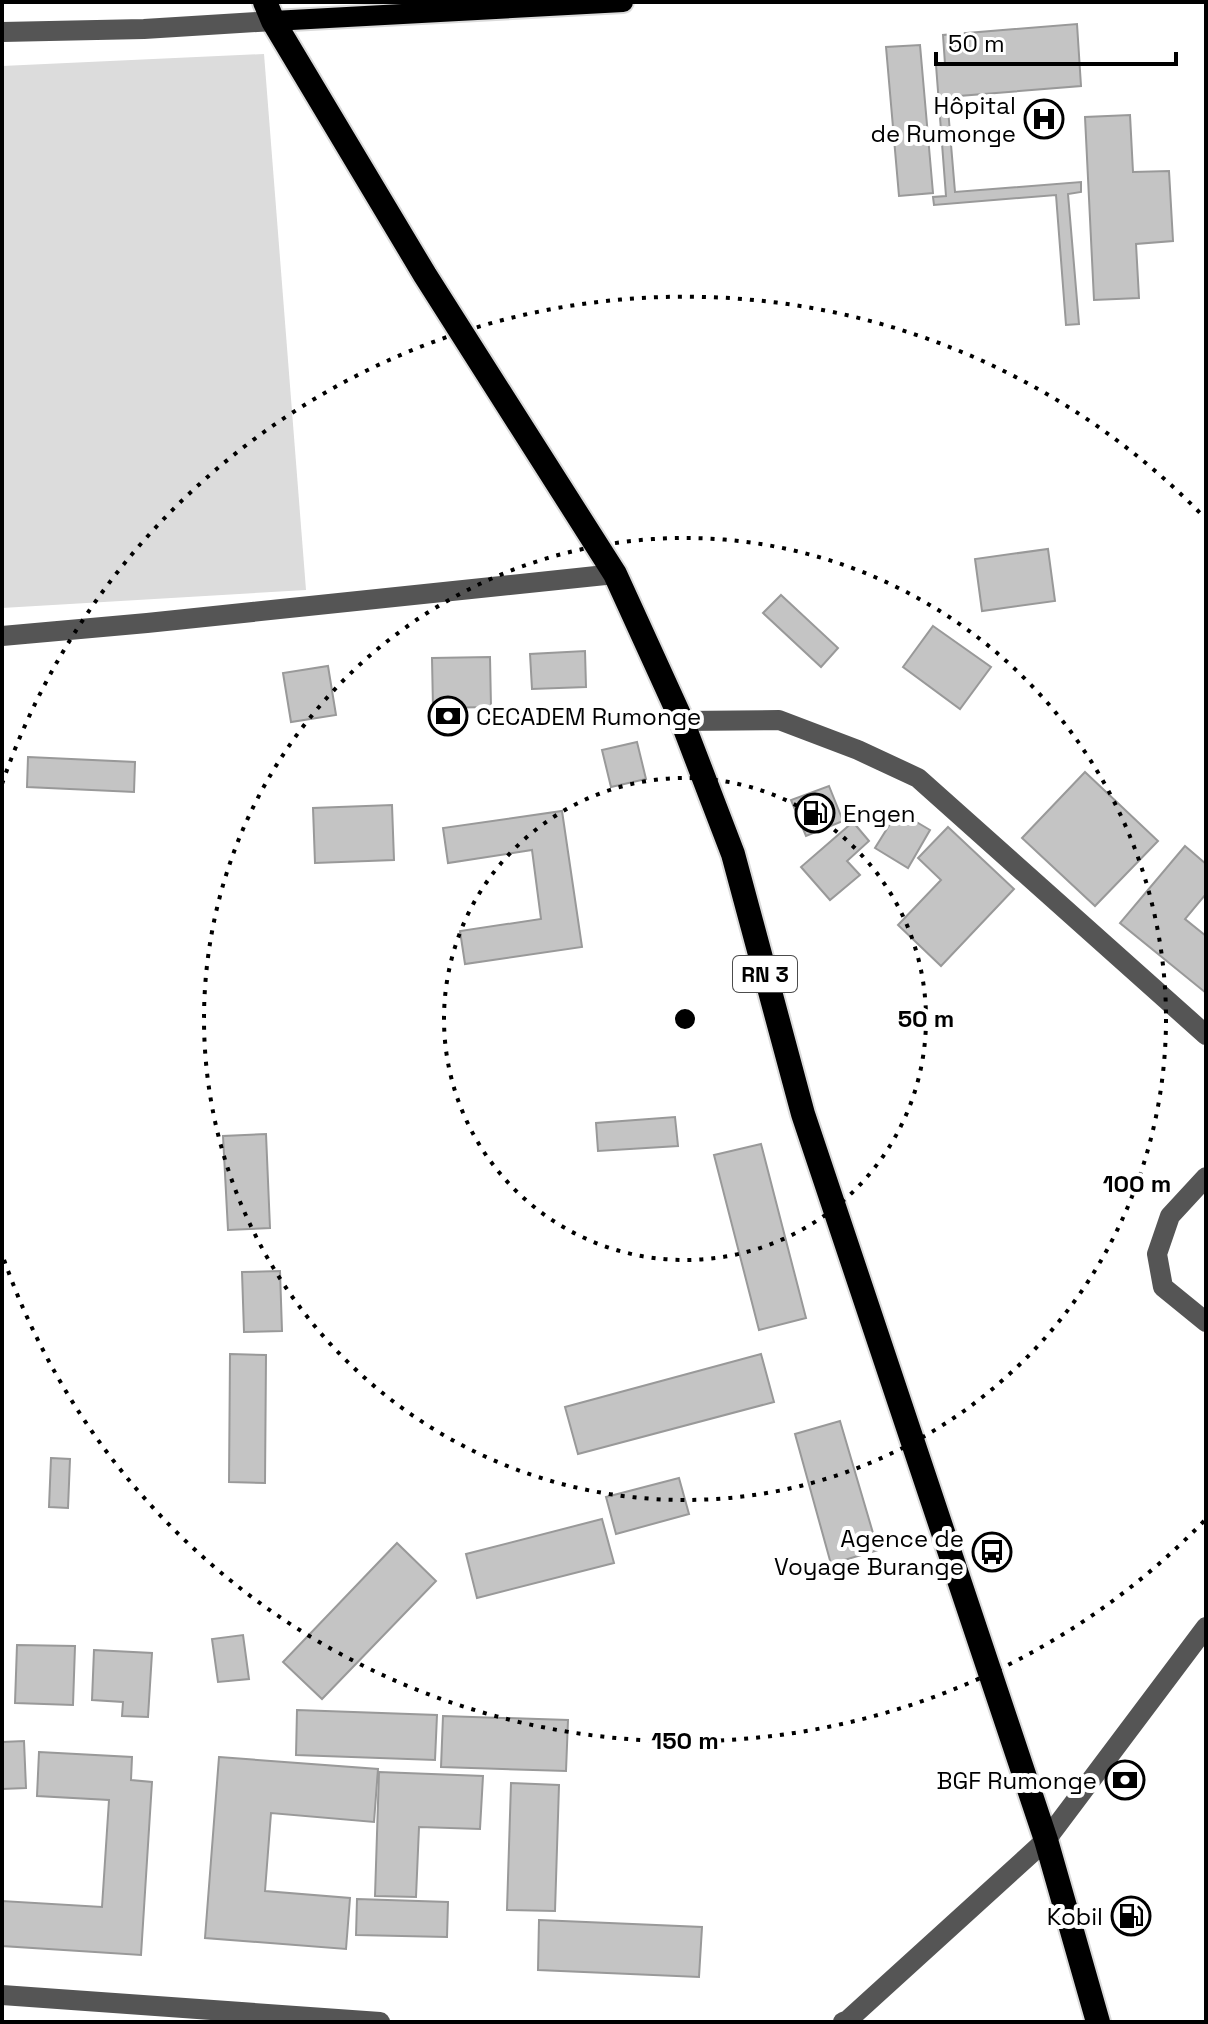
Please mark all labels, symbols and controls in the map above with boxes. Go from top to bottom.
scale bar [936,16,1176,66]
text: 50 m [948,28,1005,59]
place label: Hôpital de Rumonge [871,90,1016,149]
hospital icon: Hôpital de Rumonge [1023,98,1065,140]
bank icon: CECADEM Rumonge [427,695,469,737]
place label: CECADEM Rumonge [476,701,701,732]
fuel station icon: Engen [794,792,836,834]
place label: Engen [843,798,916,829]
road number: RN 3 [733,956,797,992]
text: 50 m [898,1003,954,1034]
centre of rings [671,1005,699,1033]
text: 100 m [1103,1168,1171,1199]
place label: Agence de Voyage Burange [774,1523,964,1582]
bus stop icon: Agence de Voyage Burange [971,1531,1013,1573]
text: 150 m [651,1725,719,1756]
bank icon: BGF Rumonge [1104,1759,1146,1801]
place label: BGF Rumonge [937,1765,1097,1796]
fuel station icon: Kobil [1110,1895,1152,1937]
place label: Kobil [1047,1901,1103,1932]

